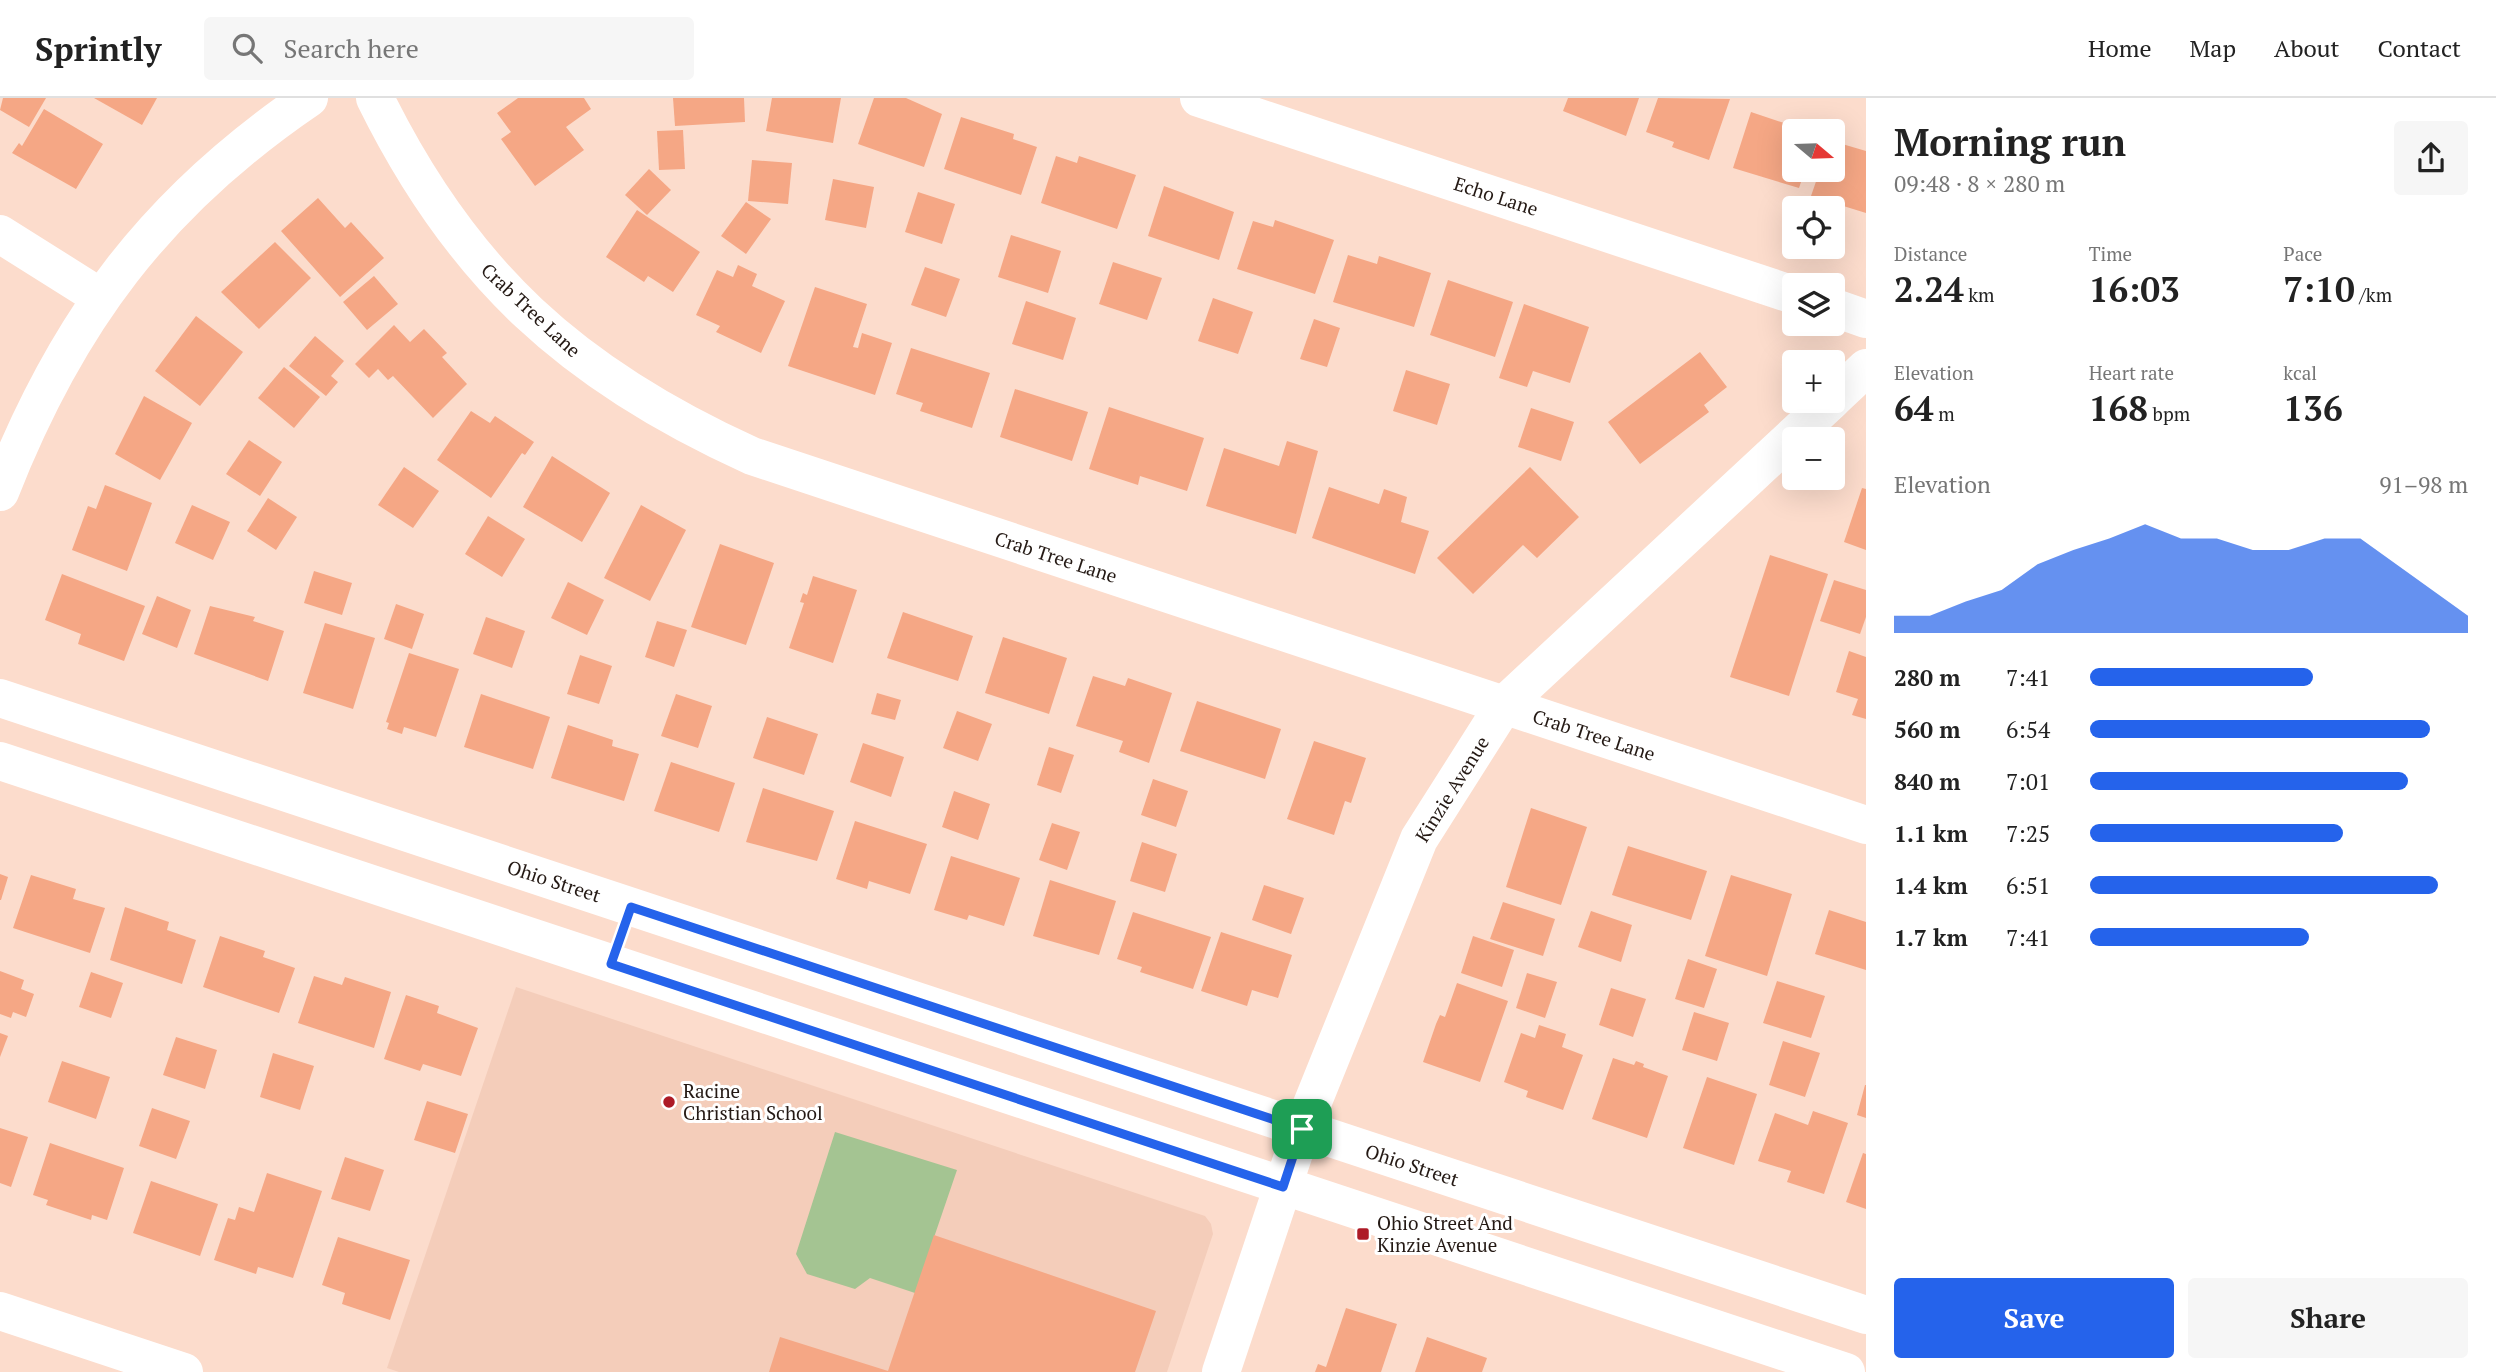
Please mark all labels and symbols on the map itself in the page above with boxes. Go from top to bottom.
north arrow [1782,119,1844,182]
street label: Echo Lane [1451,170,1541,221]
street label: Crab Tree Lane [476,257,586,362]
street label: Crab Tree Lane [992,525,1120,588]
street label: Crab Tree Lane [1530,703,1658,766]
street label: Kinzie Avenue [1409,731,1494,846]
street label: Ohio Street [504,854,604,907]
place label: Racine Christian School [683,1078,823,1125]
marker: Racine Christian School [661,1094,677,1110]
pin [1272,1099,1332,1159]
street label: Ohio Street [1362,1138,1462,1191]
place label: Ohio Street And Kinzie Avenue [1377,1210,1513,1257]
marker: Ohio Street And Kinzie Avenue [1355,1226,1371,1242]

